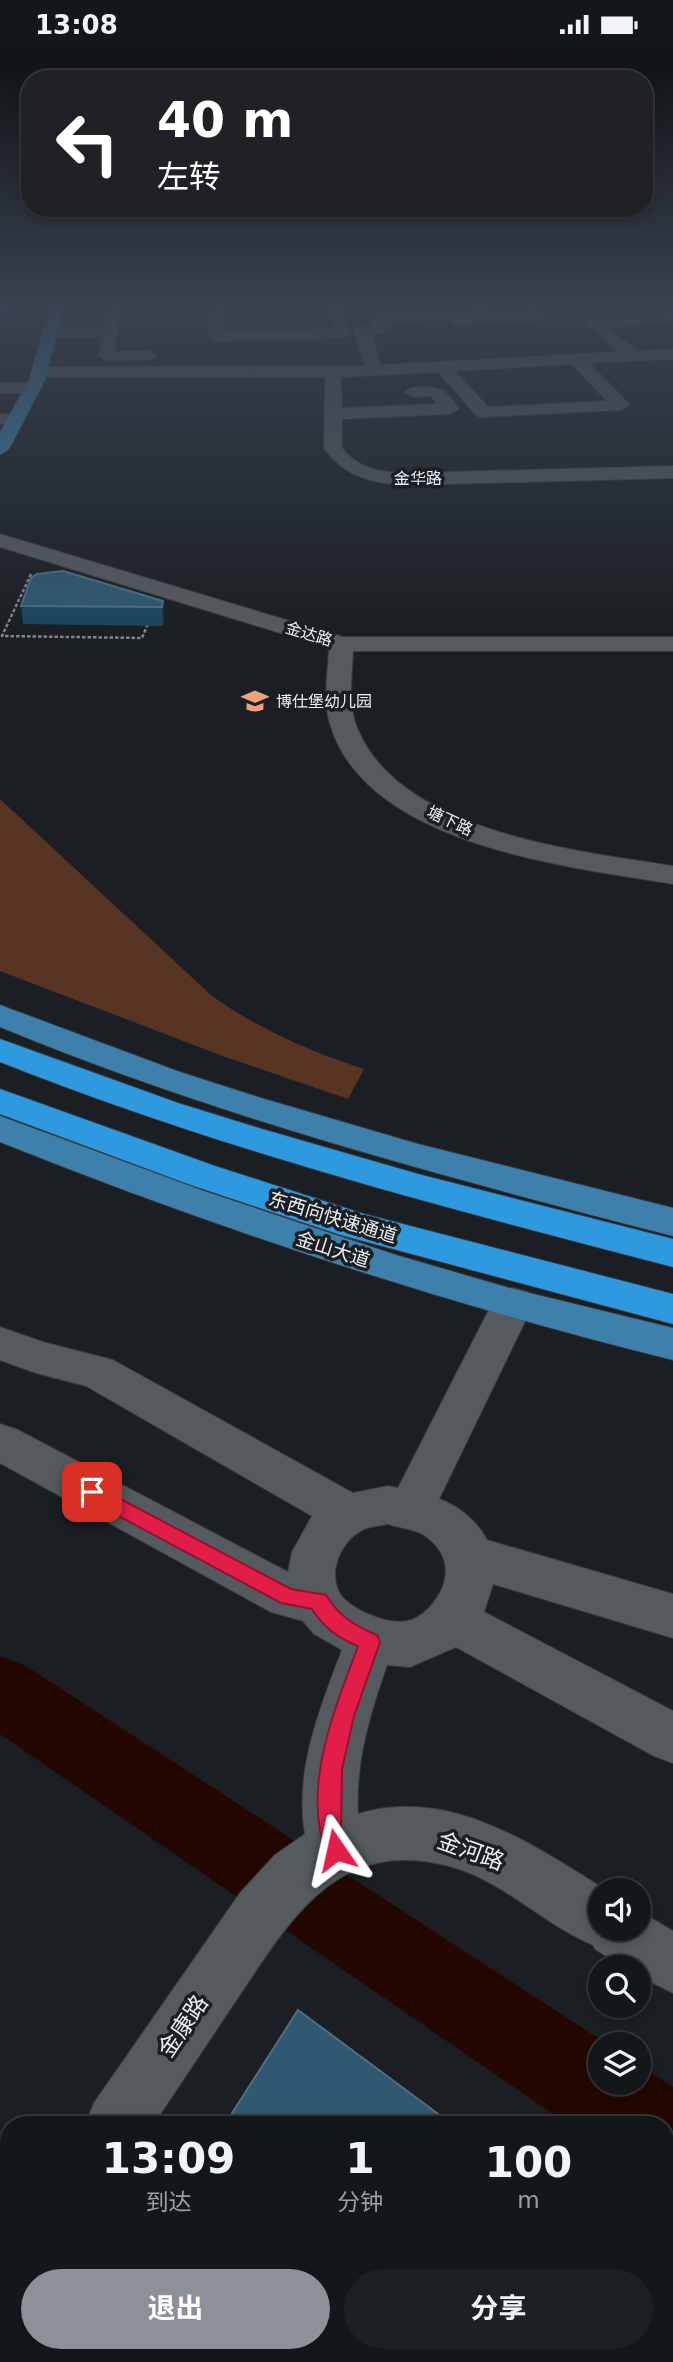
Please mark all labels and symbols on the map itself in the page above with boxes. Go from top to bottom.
street label: 金华路 [394,469,442,488]
street label: 金达路 [283,618,335,650]
school or university icon: 博仕堡幼儿园 [240,686,270,716]
place label: 博仕堡幼儿园 [276,692,372,711]
street label: 塘下路 [424,802,476,840]
street label: 东西向快速通道 [266,1187,400,1247]
street label: 金山大道 [293,1227,373,1271]
pin [62,1462,122,1522]
position arrow [299,1813,373,1887]
street label: 金河路 [434,1827,508,1875]
street label: 金康路 [153,1990,213,2062]

